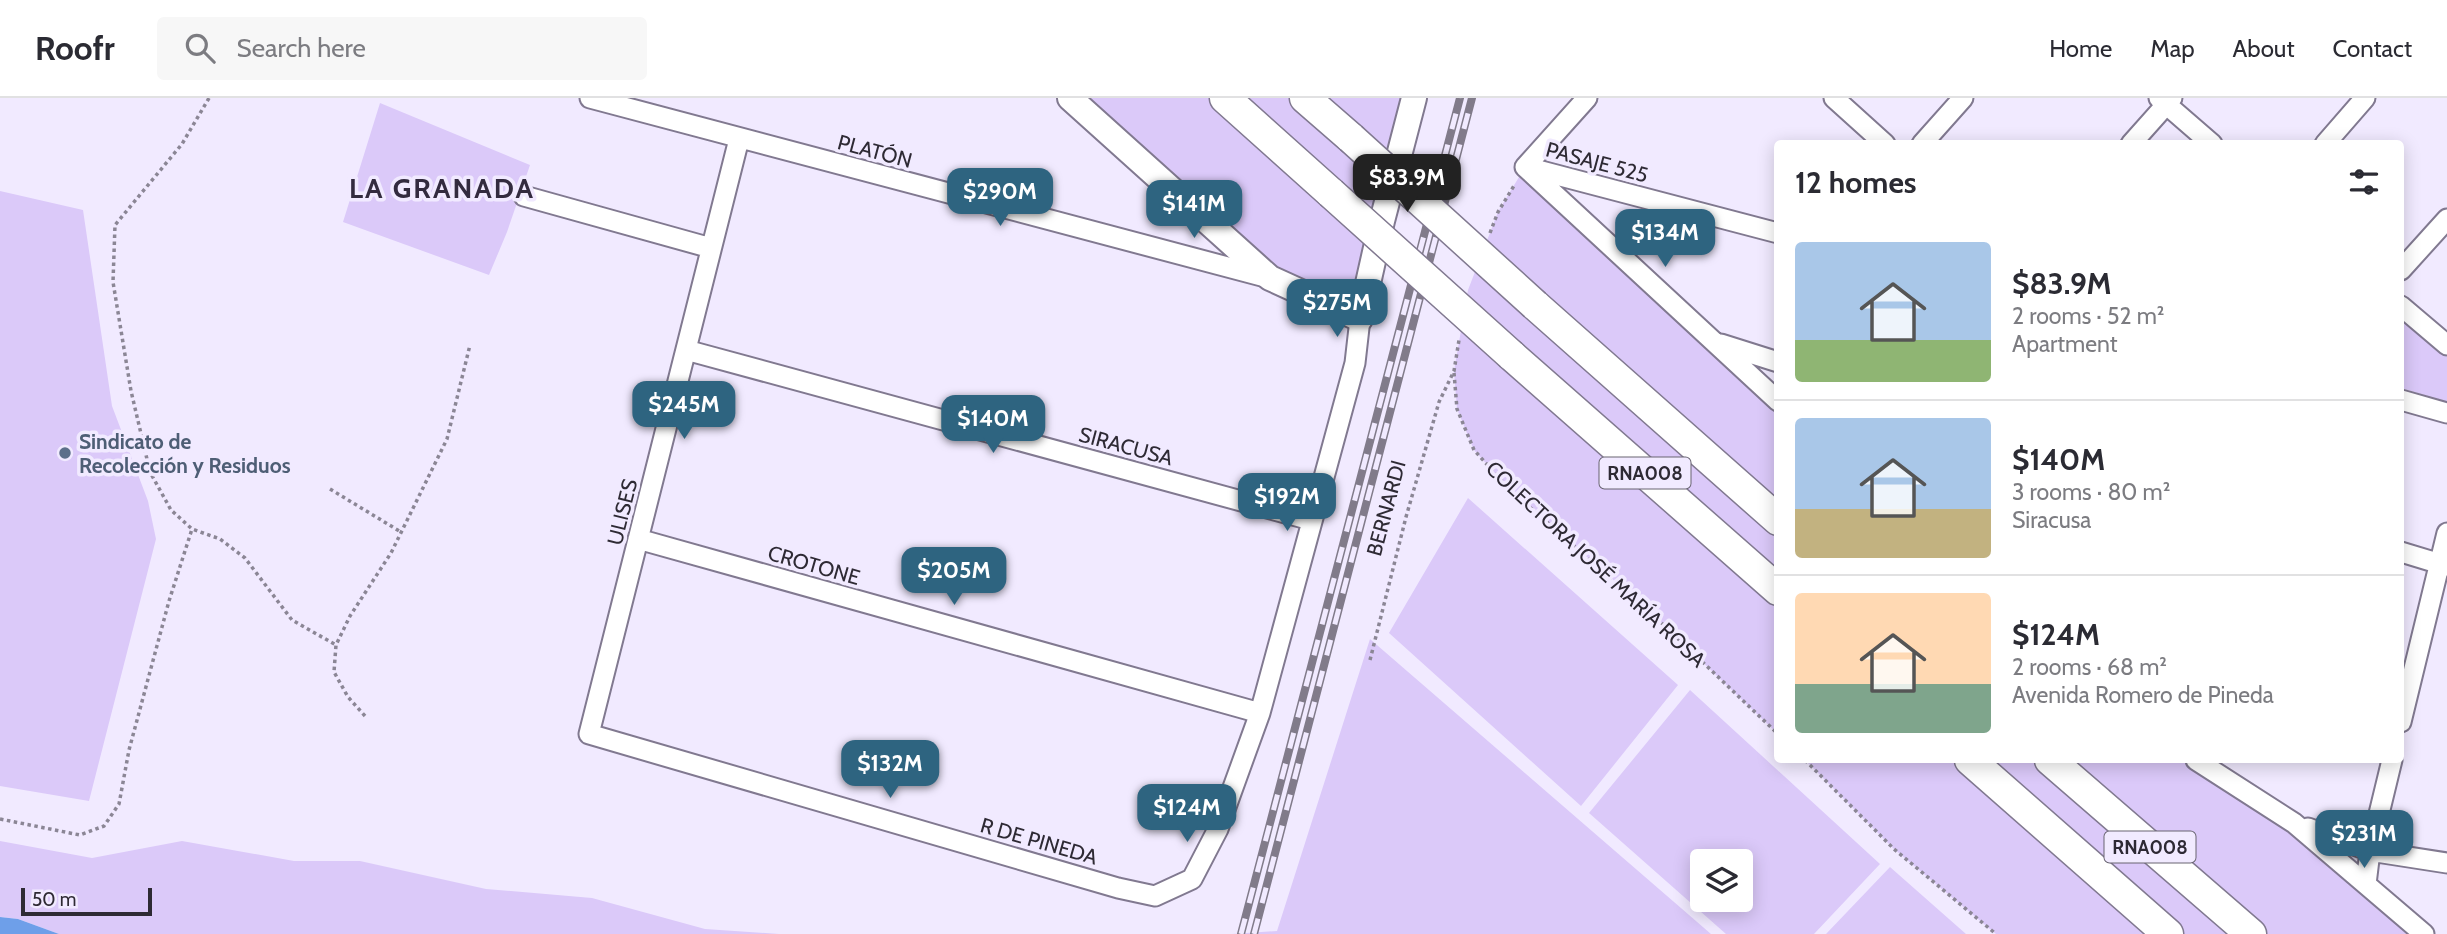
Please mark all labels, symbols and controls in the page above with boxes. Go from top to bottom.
search box [157,17,647,80]
text: Roofr [35,28,115,68]
icon: search [181,29,219,67]
text: Search here [237,32,366,64]
text: Home [2049,34,2112,63]
text: Map [2150,34,2195,63]
text: About [2233,34,2295,63]
text: Contact [2333,34,2412,63]
street label: PLATÓN [835,129,915,173]
street label: PASAJE 525 [1543,136,1651,188]
pin: $83.9M [1350,155,1464,214]
text: $83.9M [1369,163,1445,191]
icon: filters [2345,163,2383,201]
text: 12 homes [1795,164,1917,201]
pin: $290M [951,169,1049,228]
district label: LA GRANADA [349,171,535,205]
text: $290M [963,177,1037,205]
pin: $141M [1145,180,1243,240]
text: $141M [1162,189,1226,217]
pin: $134M [1616,209,1714,269]
text: $134M [1631,218,1699,246]
text: $83.9M [2012,265,2111,302]
icon: home [1851,270,1935,354]
pin: $275M [1288,280,1386,339]
text: $275M [1303,288,1371,316]
text: 2 rooms · 52 m² [2012,302,2165,330]
text: Apartment [2012,330,2117,358]
pin: $245M [635,382,733,441]
text: $245M [648,390,720,418]
pin: $140M [944,396,1042,455]
text: $140M [957,404,1029,432]
street label: SIRACUSA [1076,421,1176,471]
place label: Sindicato de Recolección y Residuos [79,429,291,478]
text: $140M [2012,441,2105,478]
marker: Sindicato de Recolección y Residuos [57,445,73,461]
icon: home [1851,446,1935,530]
street label: COLECTORA JOSÉ MARÍA ROSA [1481,456,1711,672]
street label: BERNARDI [1361,458,1411,558]
road number: RNA008 [1600,458,1690,488]
pin: $192M [1238,474,1336,533]
street label: ULISES [602,476,642,548]
text: 3 rooms · 80 m² [2012,478,2170,506]
text: $192M [1254,482,1320,510]
text: Siracusa [2012,506,2091,534]
street label: CROTONE [765,540,863,590]
pin: $205M [905,547,1003,607]
text: $205M [917,556,991,584]
text: $124M [2012,616,2100,653]
icon: home [1851,621,1935,705]
text: 2 rooms · 68 m² [2012,653,2167,681]
text: Avenida Romero de Pineda [2012,681,2274,709]
pin: $132M [841,740,939,800]
text: $132M [857,749,923,777]
pin: $124M [1138,784,1236,844]
text: $124M [1153,793,1221,821]
pin: $231M [2315,810,2413,870]
street label: R DE PINEDA [978,812,1101,870]
text: $231M [2331,819,2397,847]
road number: RNA008 [2104,832,2196,862]
map controls [1690,849,1753,912]
button: layers [1690,849,1753,912]
scale bar [21,885,152,917]
text: 50 m [32,888,76,911]

